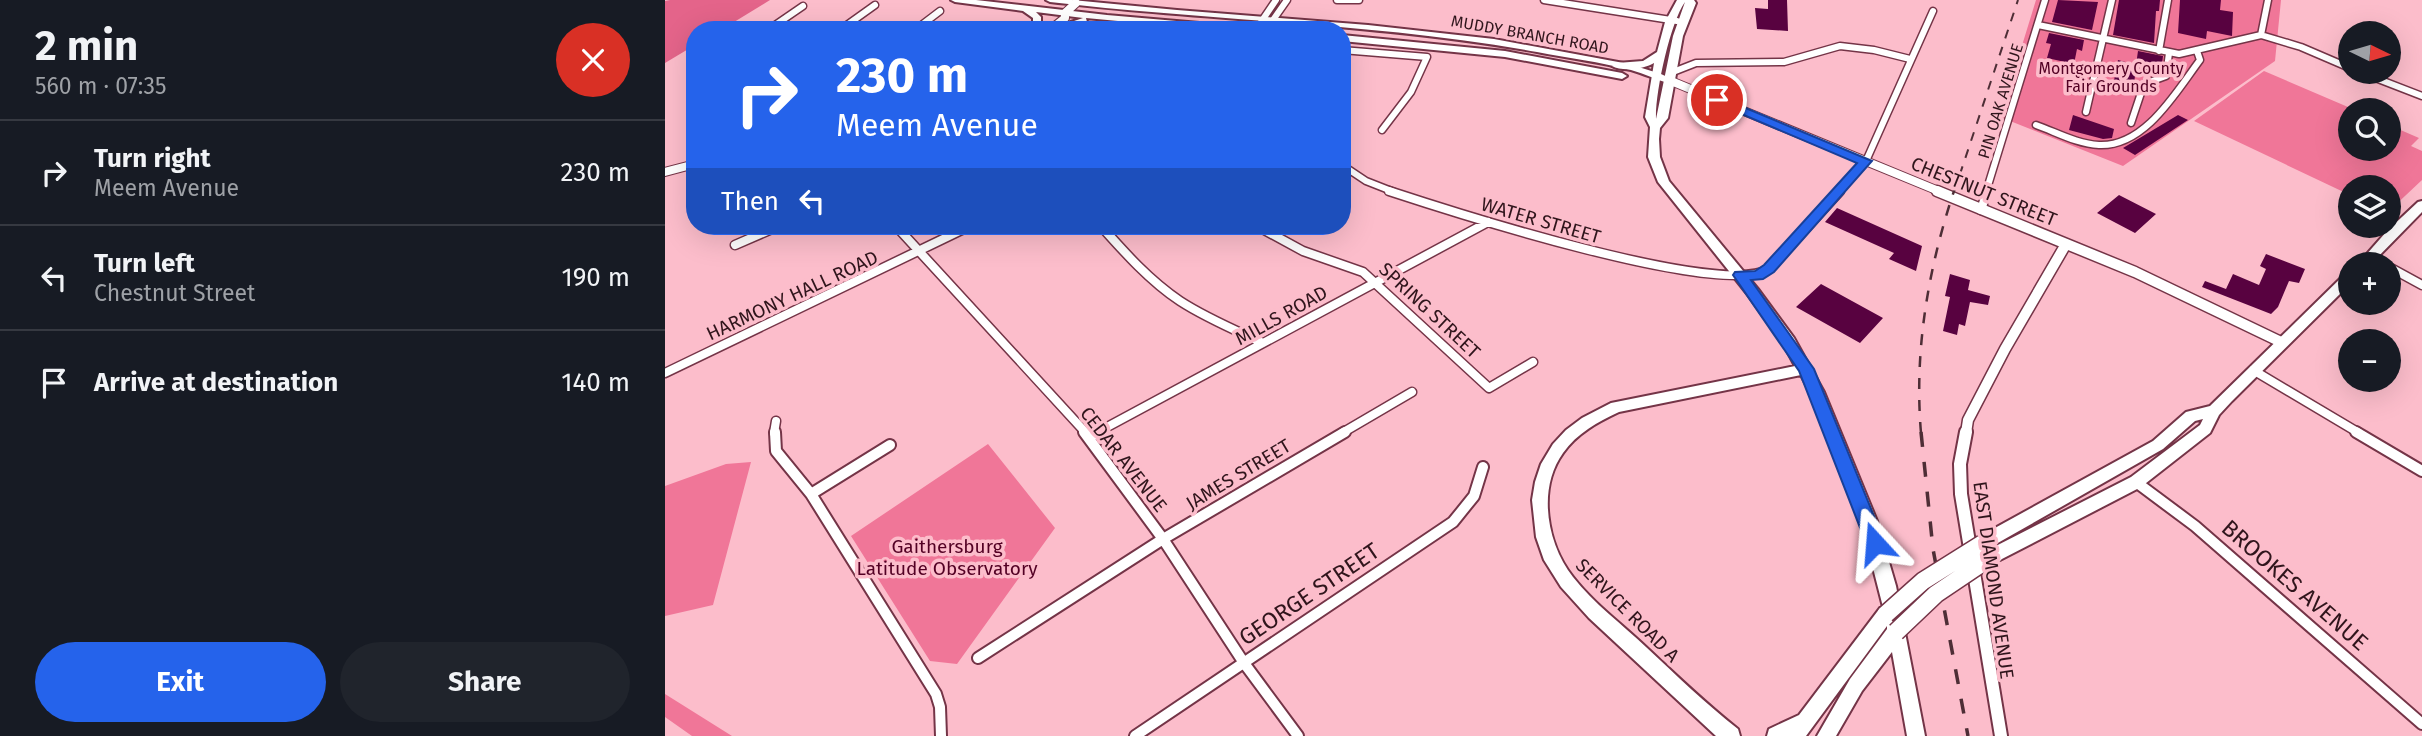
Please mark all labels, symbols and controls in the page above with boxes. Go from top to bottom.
street label: MUDDY BRANCH ROAD [1450,11,1610,58]
text: 2 min [35,21,138,71]
north arrow [2338,21,2401,84]
map controls [2338,21,2401,392]
button: close [556,23,630,97]
street label: PIN OAK AVENUE [1974,41,2027,161]
text: 230 m [836,46,968,105]
icon: right [721,49,812,140]
park label: Montgomery County Fair Grounds [2038,59,2184,96]
pin [1687,70,1747,130]
text: 560 m · 07:35 [35,72,166,100]
icon: arrive [1698,81,1736,119]
button: search [2338,98,2401,161]
text: Meem Avenue [836,106,1038,144]
text: Turn right [94,143,211,174]
street label: CHESTNUT STREET [1908,152,2060,231]
icon: right [35,154,73,192]
text: 230 m [561,157,630,188]
text: Meem Avenue [94,174,239,202]
button: layers [2338,175,2401,238]
icon: left [793,182,831,220]
text: Then [721,186,779,217]
street label: WATER STREET [1478,192,1604,249]
street label: HARMONY HALL ROAD [703,246,882,345]
text: Turn left [94,248,195,279]
button: + [2338,252,2401,315]
street label: SPRING STREET [1374,258,1485,363]
icon: left [35,259,73,297]
text: 190 m [561,262,630,293]
text: Chestnut Street [94,279,255,307]
street label: MILLS ROAD [1231,281,1331,350]
button: − [2338,329,2401,392]
icon: arrive [35,364,73,402]
text: Arrive at destination [94,367,338,398]
text: 140 m [561,367,630,398]
street label: CEDAR AVENUE [1075,402,1172,517]
street label: JAMES STREET [1182,434,1295,515]
street label: EAST DIAMOND AVENUE [1968,480,2019,681]
position arrow [1838,506,1912,580]
street label: BROOKES AVENUE [2216,514,2374,656]
park label: Gaithersburg Latitude Observatory [856,535,1038,580]
street label: GEORGE STREET [1233,537,1385,651]
street label: SERVICE ROAD A [1571,554,1684,667]
button: Exit [35,642,326,722]
button: Share [340,642,630,722]

